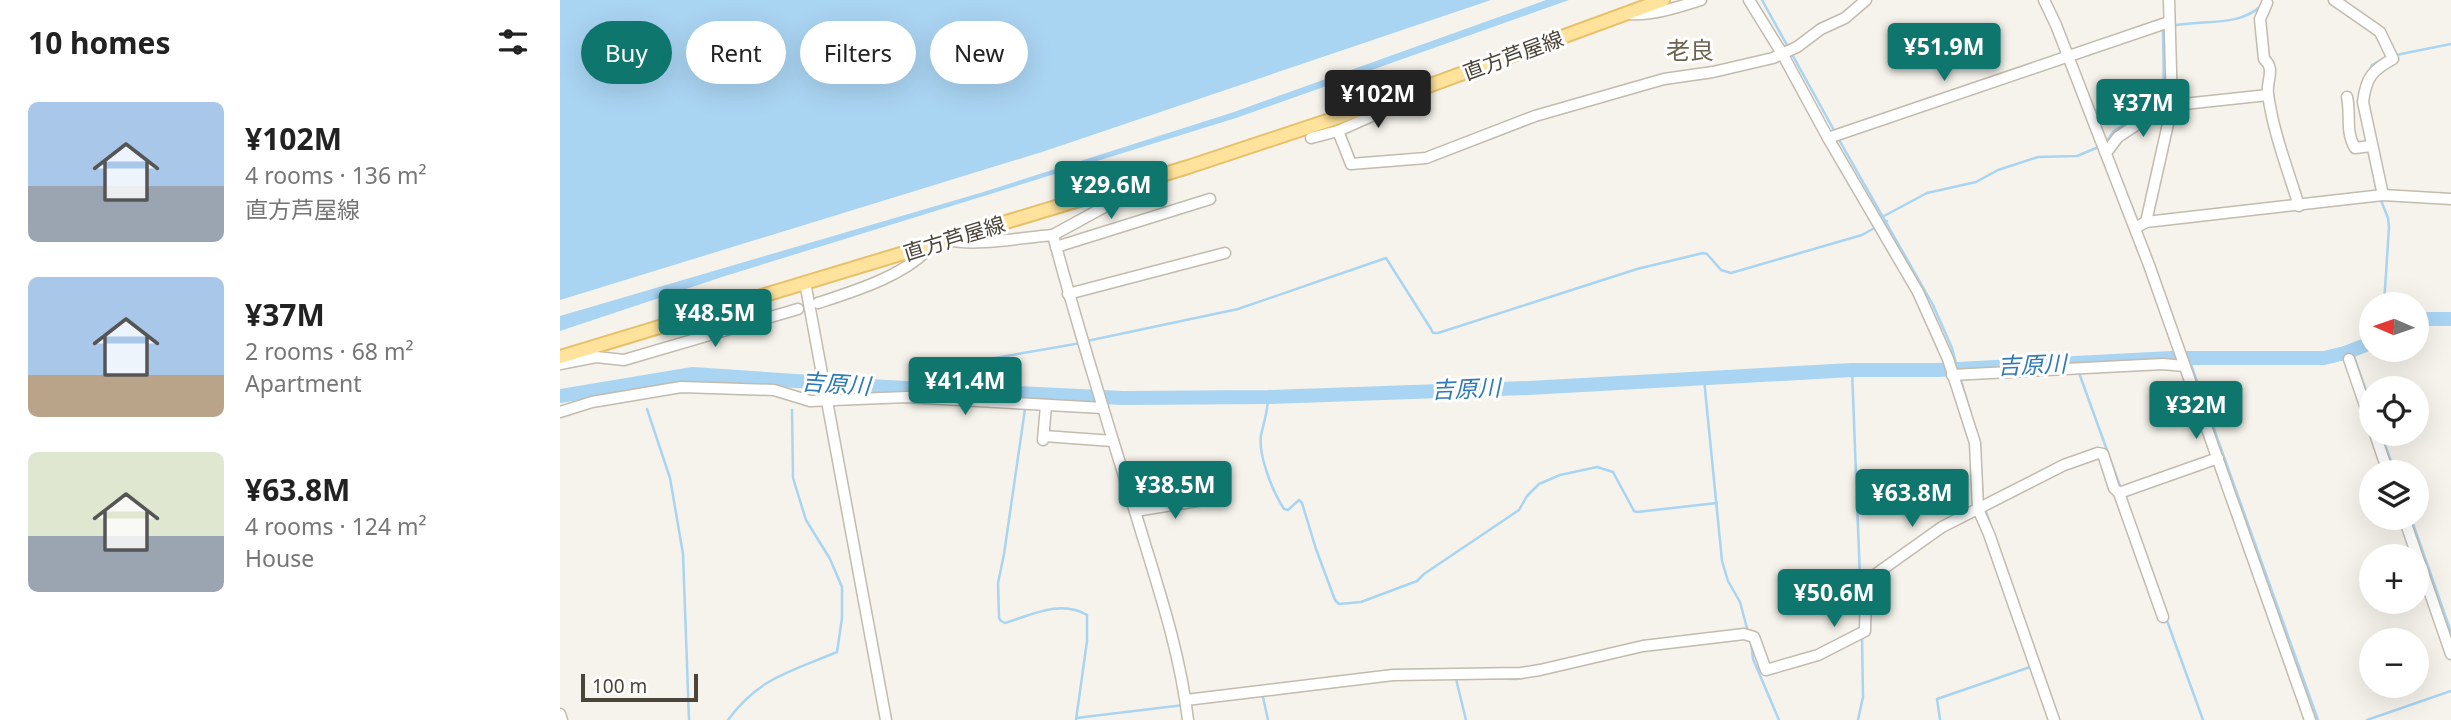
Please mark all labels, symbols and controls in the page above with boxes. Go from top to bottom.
chip: Buy [581,21,672,84]
chip: Rent [686,21,786,84]
chip: Filters [800,21,916,84]
chip: New [930,21,1028,84]
text: 10 homes [28,22,171,63]
icon: filters [494,23,532,61]
street label: 直方芦屋線 [1459,24,1567,86]
pin: ¥51.9M [1887,24,2001,83]
text: ¥51.9M [1904,30,1984,62]
district label: 老良 [1666,33,1714,66]
pin: ¥102M [1329,71,1427,130]
text: ¥102M [1341,77,1415,109]
pin: ¥37M [2102,80,2184,139]
text: ¥37M [2112,86,2174,118]
text: ¥102M [245,118,342,159]
icon: home [84,130,168,214]
text: 4 rooms · 136 m² [245,159,427,191]
pin: ¥29.6M [1054,162,1168,221]
text: ¥29.6M [1071,168,1151,200]
text: 直方芦屋線 [245,193,360,225]
street label: 直方芦屋線 [900,209,1008,267]
pin: ¥48.5M [658,290,772,349]
north arrow [2359,292,2429,362]
map controls [2359,292,2429,698]
text: ¥37M [245,294,325,335]
text: ¥48.5M [675,296,755,328]
icon: home [84,305,168,389]
text: 2 rooms · 68 m² [245,335,414,367]
water label: 吉原川 [1997,347,2070,381]
pin: ¥41.4M [908,358,1022,417]
text: ¥41.4M [925,364,1005,396]
water label: 吉原川 [800,365,875,402]
text: Apartment [245,367,362,399]
water label: 吉原川 [1431,371,1504,405]
button: locate [2359,376,2429,446]
pin: ¥32M [2155,382,2237,441]
text: ¥32M [2165,388,2227,420]
button: layers [2359,460,2429,530]
pin: ¥38.5M [1118,462,1232,521]
text: ¥38.5M [1135,468,1215,500]
text: ¥63.8M [245,469,350,510]
pin: ¥63.8M [1855,470,1969,529]
text: ¥63.8M [1872,476,1952,508]
icon: home [84,480,168,564]
text: 4 rooms · 124 m² [245,510,427,542]
text: House [245,542,314,574]
button: + [2359,544,2429,614]
pin: ¥50.6M [1777,570,1891,629]
text: ¥50.6M [1794,576,1874,608]
button: − [2359,628,2429,698]
scale bar [581,671,698,703]
text: 100 m [592,673,647,699]

